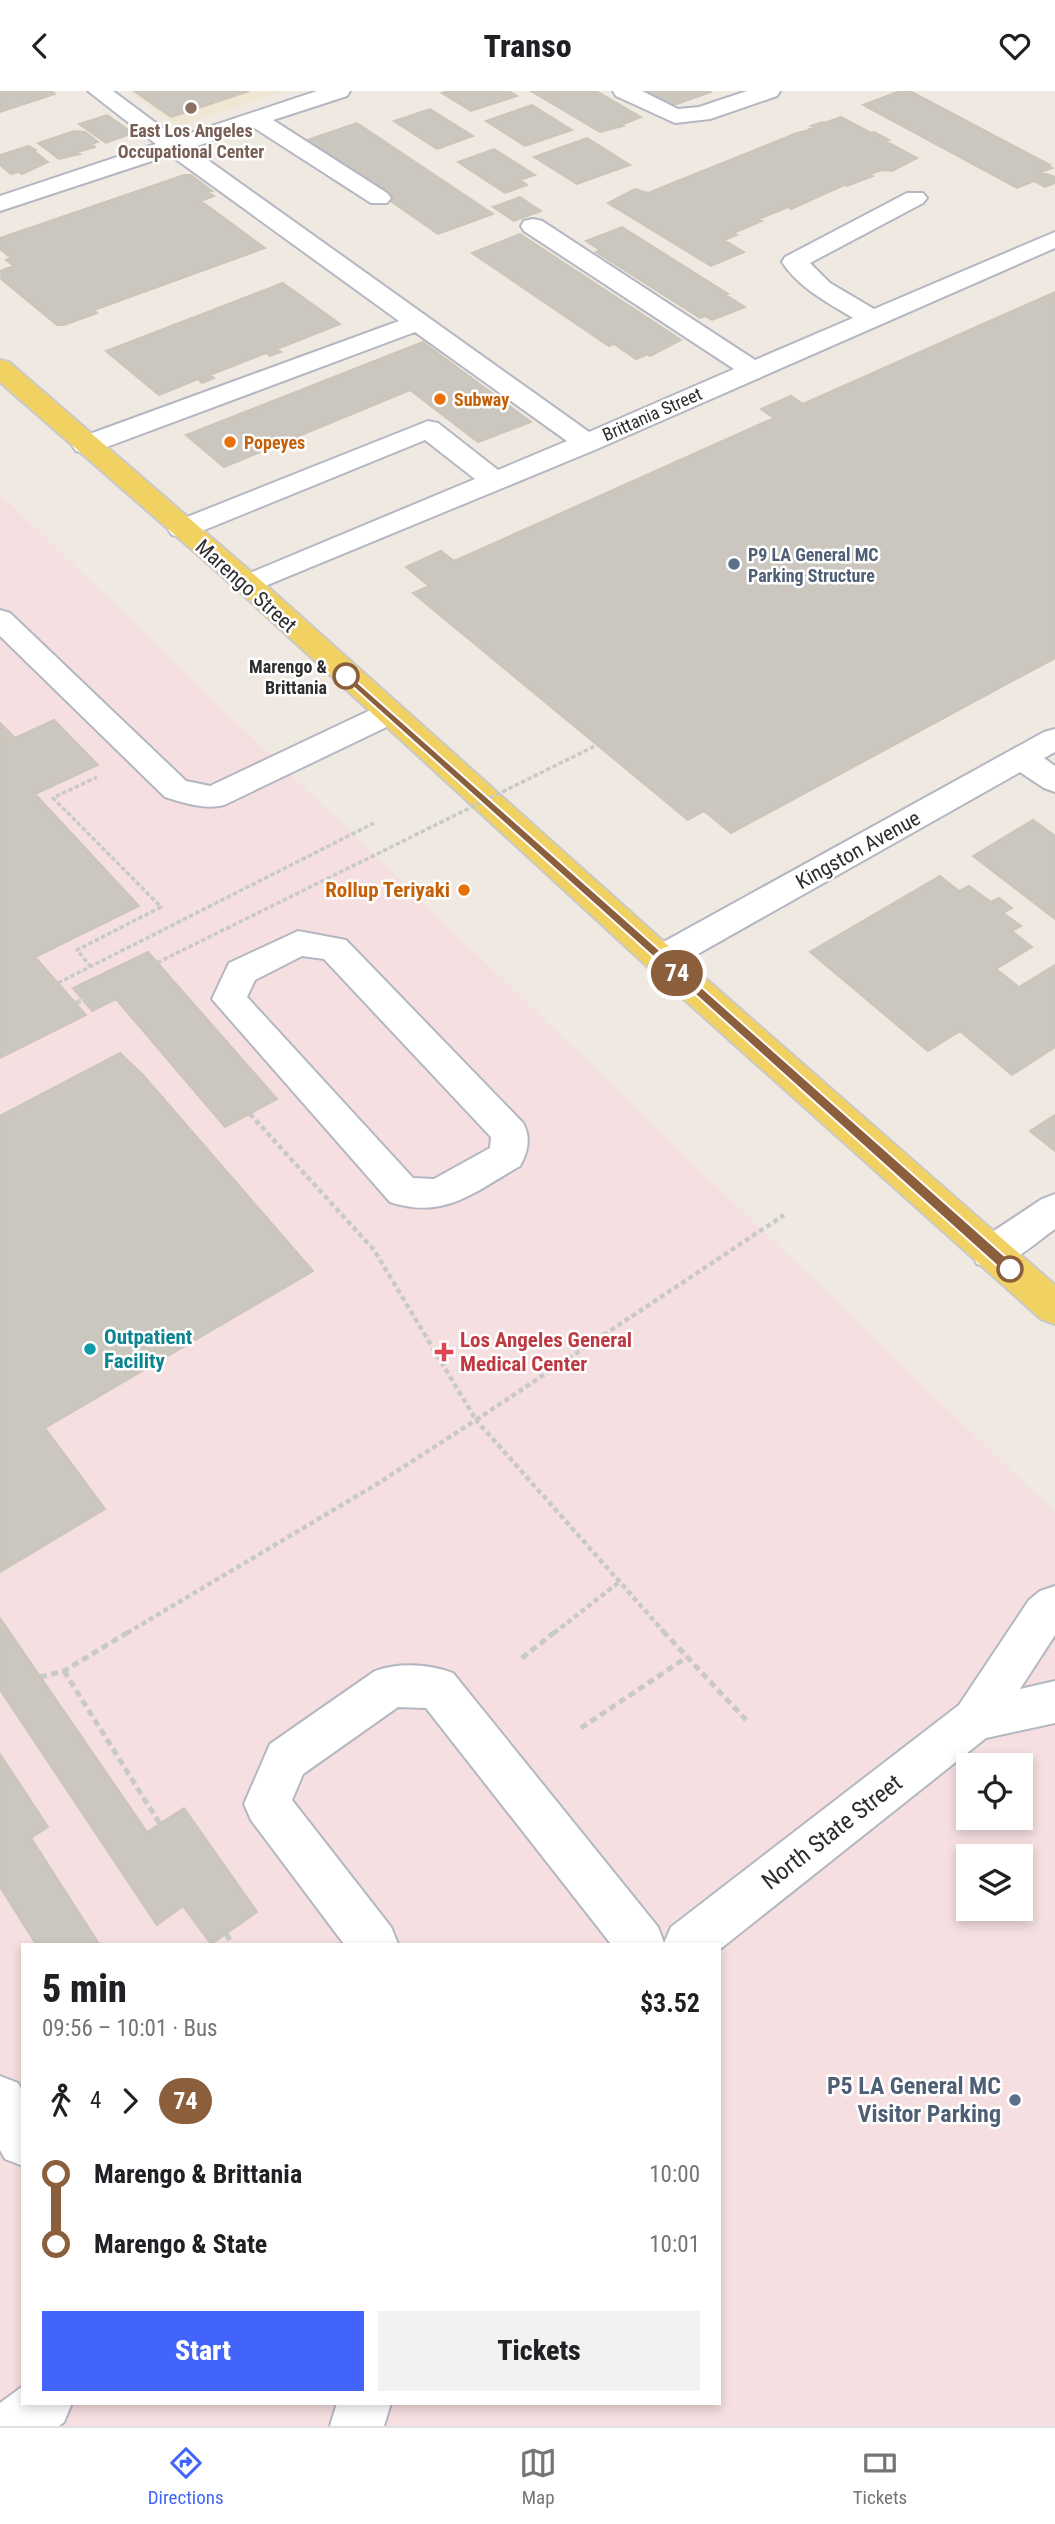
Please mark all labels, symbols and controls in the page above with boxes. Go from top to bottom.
icon: back [21,27,59,65]
text: Transo [483,27,572,65]
icon: heart [996,27,1034,65]
marker: East Los Angeles Occupational Center [183,100,199,116]
place label: East Los Angeles Occupational Center [118,120,264,162]
street label: Brittania Street [599,383,705,445]
place label: Subway [454,389,509,410]
marker: Subway [432,391,448,407]
place label: Popeyes [244,432,305,453]
marker: Popeyes [222,434,238,450]
street label: Marengo Street [191,535,301,637]
place label: P9 LA General MC Parking Structure [748,544,879,586]
marker: P9 LA General MC Parking Structure [726,556,742,572]
place label: Marengo & Brittania [249,656,328,698]
marker: Marengo & Brittania [333,663,359,689]
street label: Kingston Avenue [792,806,924,894]
place label: Rollup Teriyaki [325,878,450,902]
marker: Rollup Teriyaki [456,882,472,898]
line badge: 74 [646,950,708,996]
text: 74 [665,959,689,987]
unlabelled marker [997,1256,1023,1282]
place label: Outpatient Facility [104,1325,192,1373]
place label: Los Angeles General Medical Center [460,1328,632,1376]
marker: Outpatient Facility [82,1341,98,1357]
marker: Los Angeles General Medical Center [434,1342,454,1362]
map controls [956,1753,1033,1921]
button: locate [956,1753,1033,1830]
street label: North State Street [756,1769,908,1895]
button: layers [956,1844,1033,1921]
text: 5 min [42,1967,127,2011]
text: $3.52 [640,1988,700,2018]
text: 09:56 – 10:01 · Bus [42,2015,218,2042]
place label: P5 LA General MC Visitor Parking [827,2072,1001,2128]
icon: walk [42,2082,80,2120]
icon: forward [111,2082,149,2120]
text: 4 [90,2087,101,2114]
text: 74 [173,2087,198,2115]
marker: P5 LA General MC Visitor Parking [1007,2092,1023,2108]
text: Marengo & Brittania [94,2159,302,2189]
text: 10:00 [649,2161,700,2188]
text: Marengo & State [94,2229,267,2259]
text: 10:01 [649,2231,700,2258]
button: Start [42,2311,364,2391]
button: Tickets [378,2311,700,2391]
tab: Directions [148,2444,224,2509]
tab: Map [519,2444,557,2509]
tab: Tickets [853,2444,907,2509]

